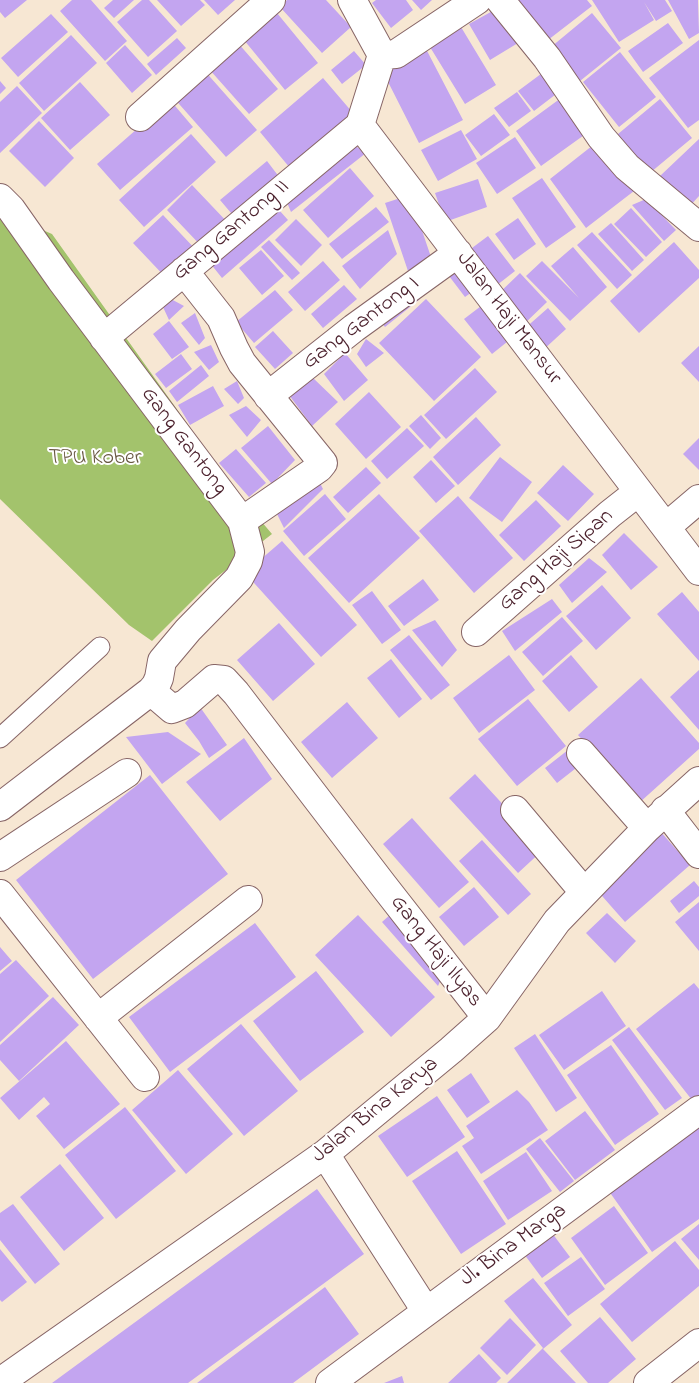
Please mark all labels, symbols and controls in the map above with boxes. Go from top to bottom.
street label: Gang Gantong II [168,175,296,287]
street label: Jalan Haji Mansur [449,247,567,391]
street label: Gang Gantong I [299,272,425,376]
street label: Gang Gantong [134,383,232,501]
park label: TPU Kober [48,446,142,472]
street label: Gang Haji Sipan [494,504,620,618]
street label: Gang Haji Ilyas [383,891,487,1013]
street label: Jalan Bina Karya [307,1052,445,1170]
street label: Jl. Bina Marga [456,1199,572,1293]

